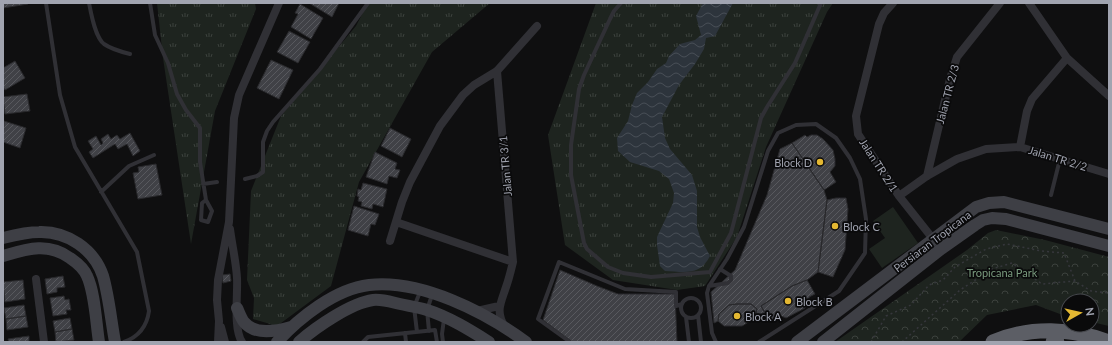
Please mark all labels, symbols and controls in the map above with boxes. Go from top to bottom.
street label: Jalan TR 2/3 [933,63,961,125]
street label: Jalan TR 3/1 [496,135,514,197]
street label: Jalan TR 2/1 [857,136,901,194]
street label: Jalan TR 2/2 [1027,143,1089,173]
place label: Block D [774,156,812,169]
marker: Block D [815,157,825,167]
street label: Persiaran Tropicana [891,208,973,274]
place label: Block C [843,220,880,233]
marker: Block C [830,221,840,231]
park label: Tropicana Park [967,266,1038,279]
north arrow [1060,293,1100,333]
place label: Block B [796,295,833,308]
marker: Block B [783,296,793,306]
text: N [1083,306,1097,317]
place label: Block A [745,310,782,323]
marker: Block A [732,311,742,321]

